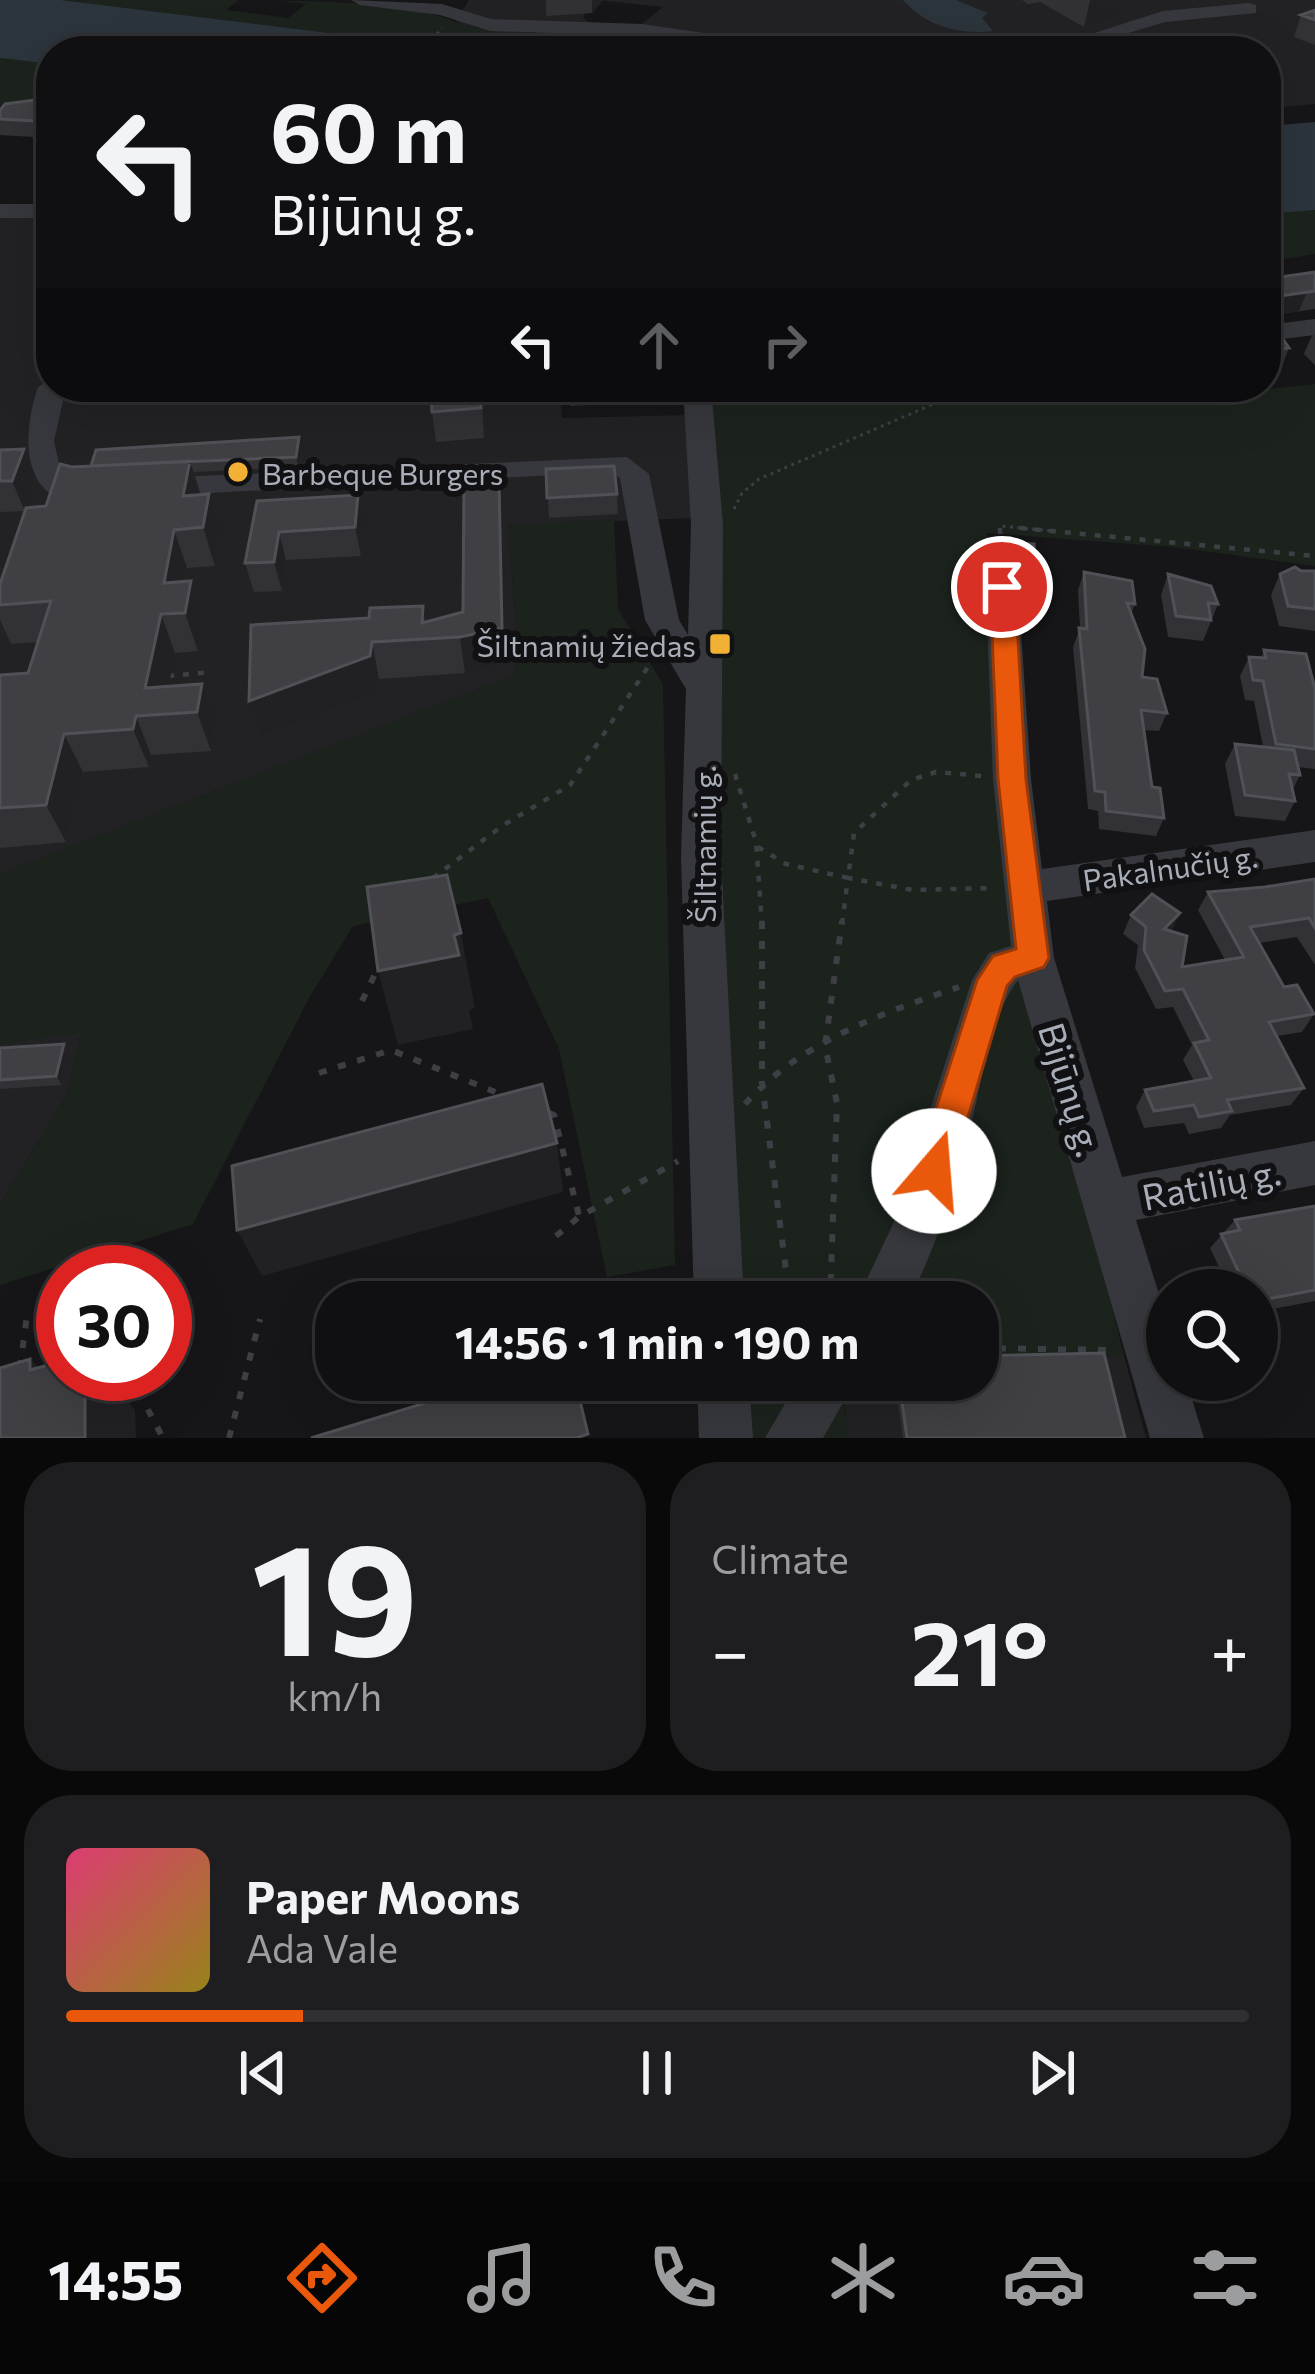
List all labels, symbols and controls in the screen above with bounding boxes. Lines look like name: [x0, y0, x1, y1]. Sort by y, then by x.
text: 60 m: [270, 78, 467, 180]
icon: left: [72, 84, 228, 240]
text: Bijūnų g.: [270, 180, 476, 246]
icon: left: [500, 312, 566, 378]
icon: ahead: [626, 312, 692, 378]
icon: right: [752, 312, 818, 378]
place label: Barbeque Burgers: [262, 454, 503, 491]
marker: Barbeque Burgers: [225, 459, 251, 485]
pin: [951, 536, 1053, 638]
icon: arrive: [969, 554, 1035, 620]
place label: Šiltnamių žiedas: [476, 626, 696, 663]
marker: Šiltnamių žiedas: [707, 631, 733, 657]
street label: Šiltnamių g.: [685, 765, 722, 923]
street label: Pakalnučių g.: [1080, 836, 1260, 898]
street label: Bijūnų g.: [1031, 1017, 1113, 1161]
position arrow: [871, 1108, 997, 1234]
street label: Ratilių g.: [1138, 1148, 1284, 1218]
speed limit sign: 30: [36, 1245, 192, 1401]
map controls: [1146, 1269, 1278, 1401]
button: search: [1146, 1269, 1278, 1401]
text: 14:56 · 1 min · 190 m: [455, 1313, 859, 1368]
text: 19: [251, 1497, 418, 1688]
text: Climate: [712, 1534, 849, 1582]
text: 21°: [911, 1594, 1048, 1705]
text: −: [712, 1609, 749, 1690]
text: +: [1210, 1609, 1249, 1690]
text: km/h: [287, 1671, 382, 1719]
text: Paper Moons: [246, 1868, 520, 1923]
text: Ada Vale: [246, 1923, 398, 1971]
icon: previous: [230, 2040, 296, 2106]
icon: pause: [624, 2040, 690, 2106]
icon: next: [1019, 2040, 1085, 2106]
icon: directions: [280, 2236, 364, 2320]
icon: music: [460, 2236, 544, 2320]
icon: phone: [641, 2236, 725, 2320]
icon: climate: [821, 2236, 905, 2320]
icon: car: [1002, 2236, 1086, 2320]
icon: filters: [1183, 2236, 1267, 2320]
text: 14:55: [48, 2245, 183, 2311]

